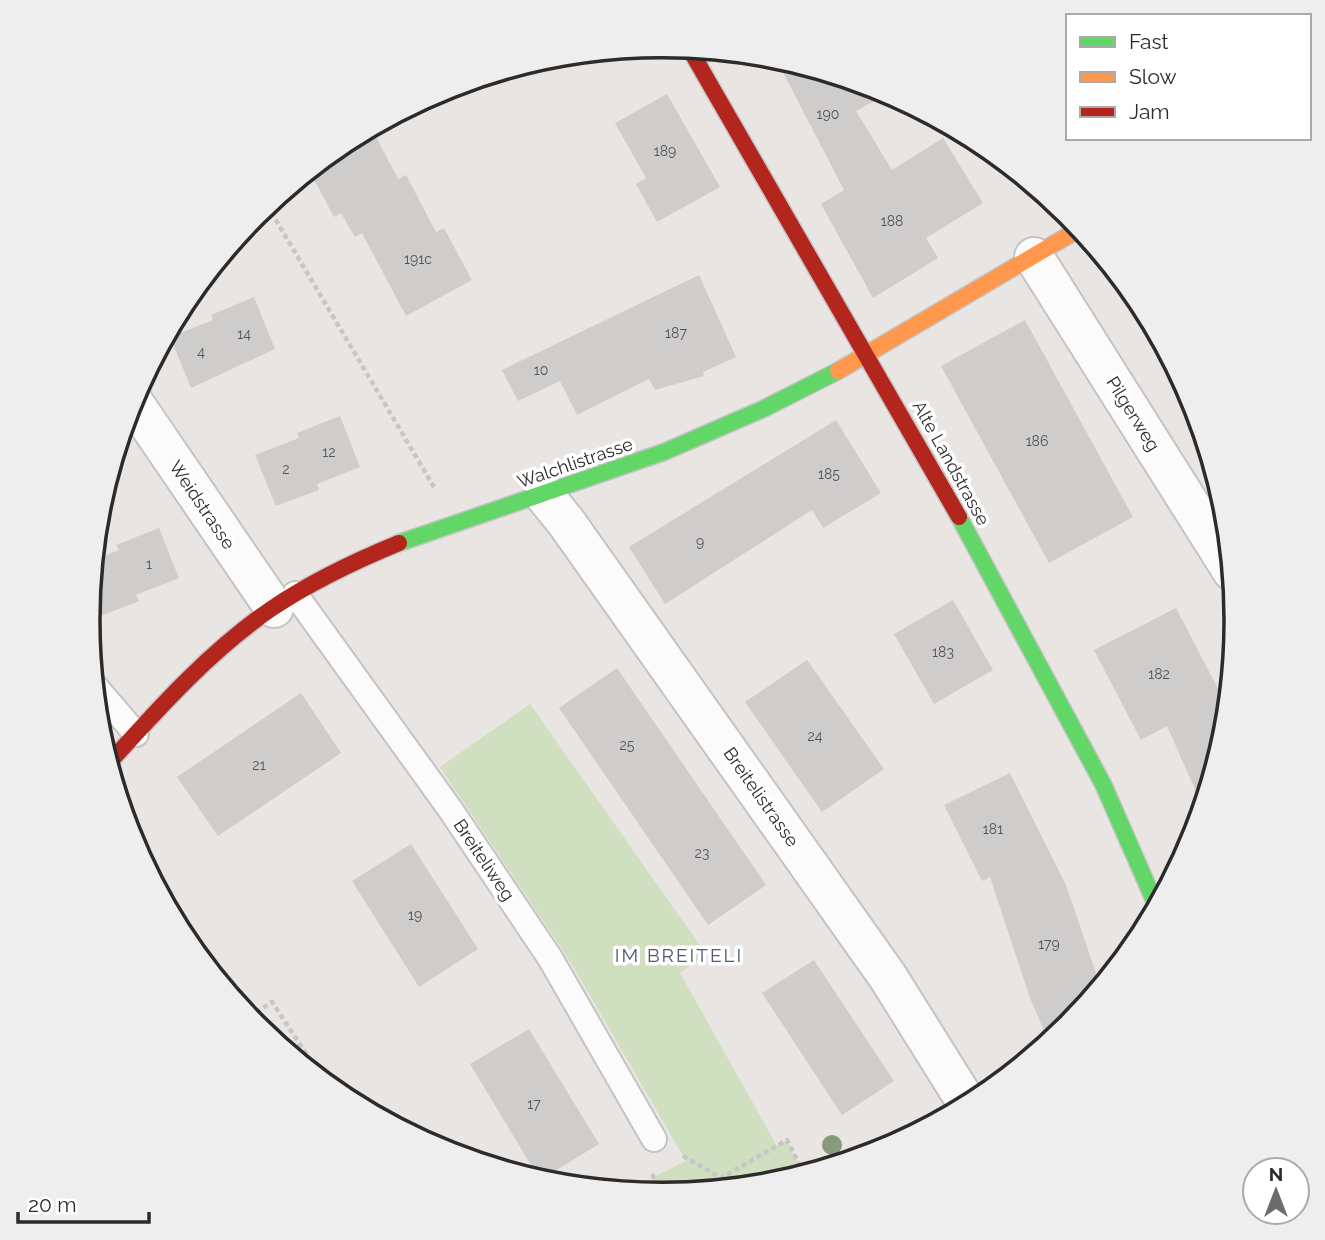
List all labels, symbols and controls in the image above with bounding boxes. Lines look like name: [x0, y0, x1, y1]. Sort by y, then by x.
legend: [1066, 14, 1311, 140]
text: Fast: [1129, 29, 1169, 54]
text: Slow: [1129, 64, 1177, 89]
text: Jam: [1129, 99, 1170, 124]
house number: 190: [817, 106, 839, 122]
house number: 189: [654, 143, 676, 159]
house number: 188: [881, 213, 903, 229]
house number: 191c: [404, 251, 432, 267]
house number: 187: [665, 325, 687, 341]
house number: 14: [237, 326, 251, 342]
house number: 4: [197, 344, 205, 360]
house number: 10: [534, 362, 548, 378]
street label: Pilgerweg: [1102, 373, 1165, 455]
street label: Alte Landstrasse: [909, 397, 994, 529]
street label: Walchlistrasse: [514, 433, 636, 492]
house number: 186: [1026, 433, 1048, 449]
house number: 12: [322, 444, 336, 460]
street label: Weidstrasse: [165, 457, 240, 553]
house number: 2: [282, 461, 290, 477]
house number: 185: [818, 466, 840, 482]
house number: 9: [696, 534, 704, 550]
house number: 1: [146, 556, 152, 572]
house number: 183: [932, 644, 954, 660]
house number: 182: [1148, 666, 1170, 682]
house number: 24: [808, 728, 823, 744]
house number: 25: [620, 737, 635, 753]
street label: Breitelistrasse: [719, 743, 804, 851]
house number: 21: [252, 757, 266, 773]
street label: Breiteliweg: [449, 815, 519, 904]
house number: 181: [983, 821, 1003, 837]
house number: 23: [695, 845, 709, 861]
house number: 19: [408, 907, 422, 923]
house number: 179: [1038, 936, 1060, 952]
district label: IM BREITELI: [615, 944, 743, 966]
house number: 17: [527, 1096, 541, 1112]
north arrow: [1241, 1156, 1311, 1226]
text: N: [1269, 1163, 1283, 1185]
scale bar: [18, 1180, 149, 1224]
text: 20 m: [28, 1192, 76, 1217]

